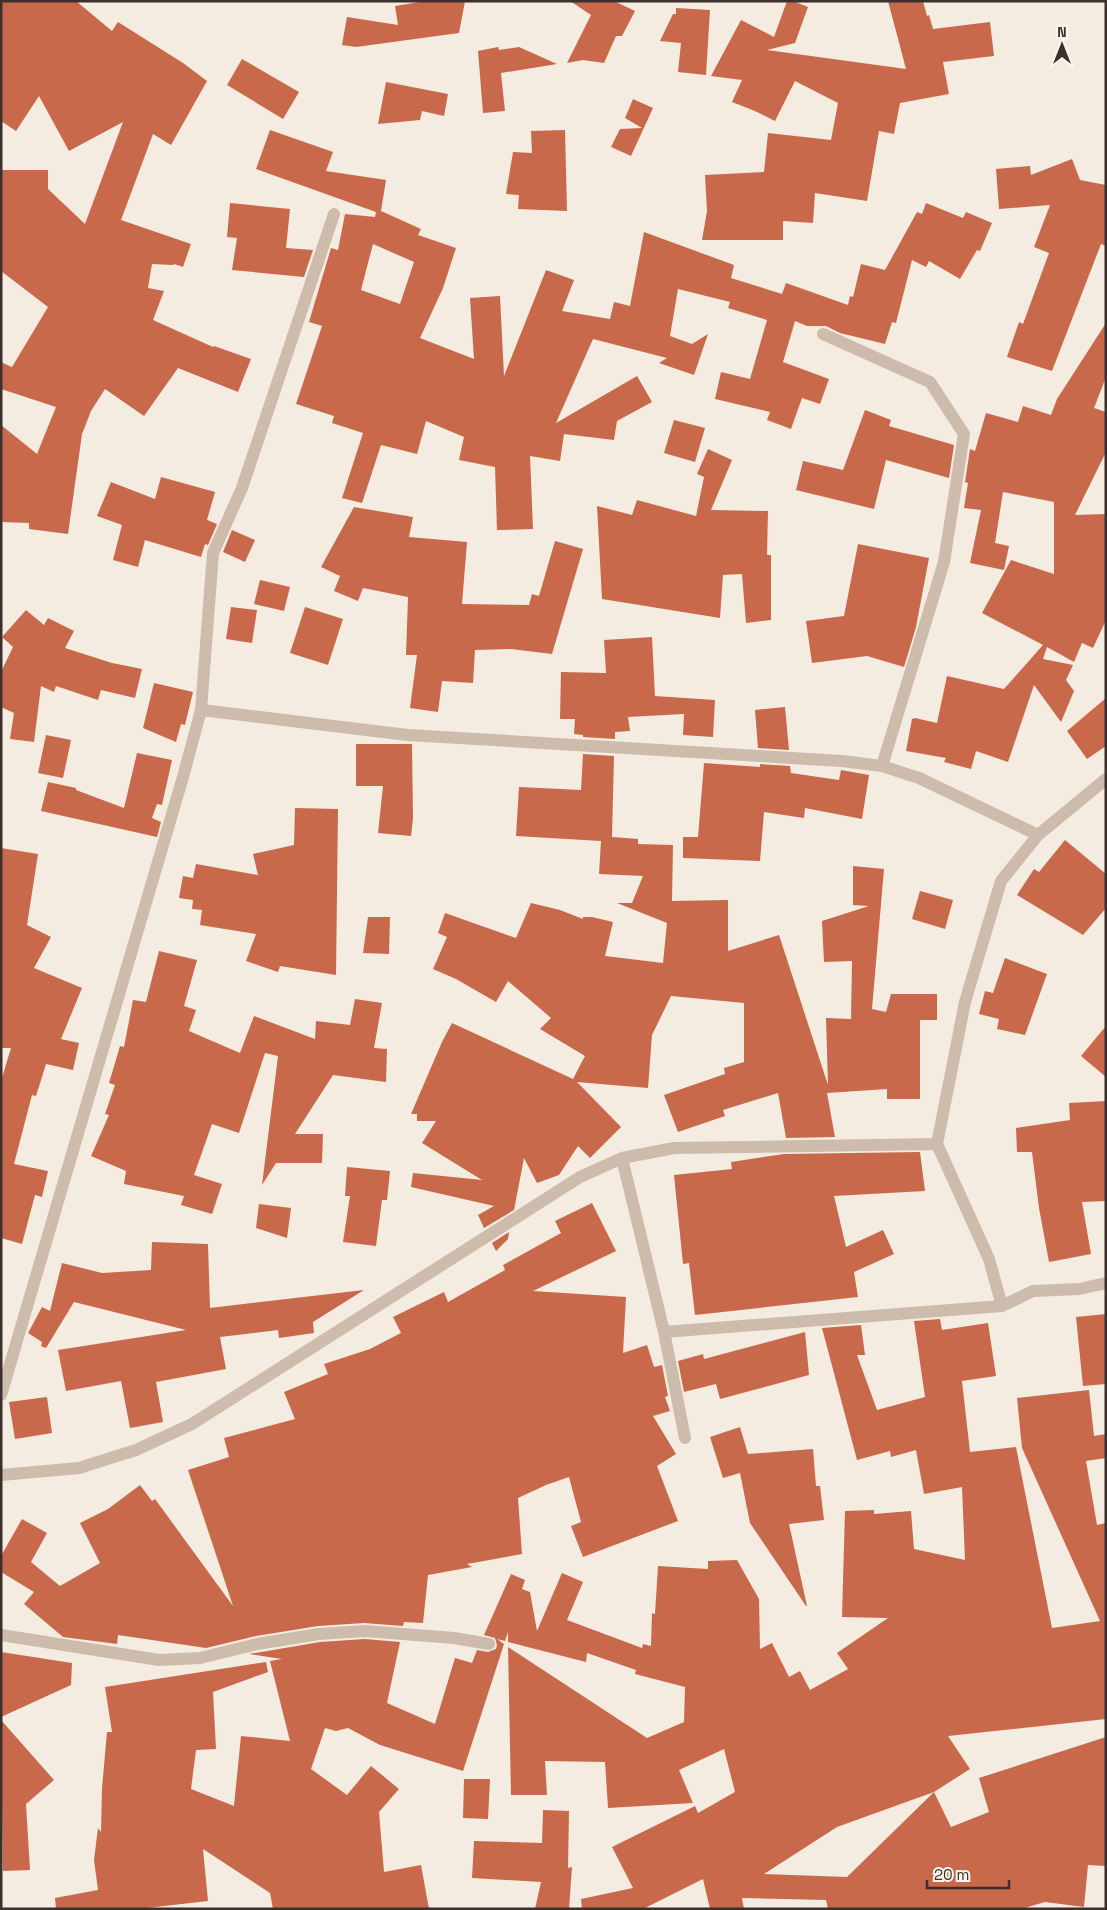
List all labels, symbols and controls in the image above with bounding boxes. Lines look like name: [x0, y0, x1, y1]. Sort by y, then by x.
north arrow: [1037, 20, 1087, 70]
text: N: [1057, 23, 1067, 41]
scale bar: [927, 1858, 1010, 1890]
text: 20 m: [934, 1865, 969, 1884]

